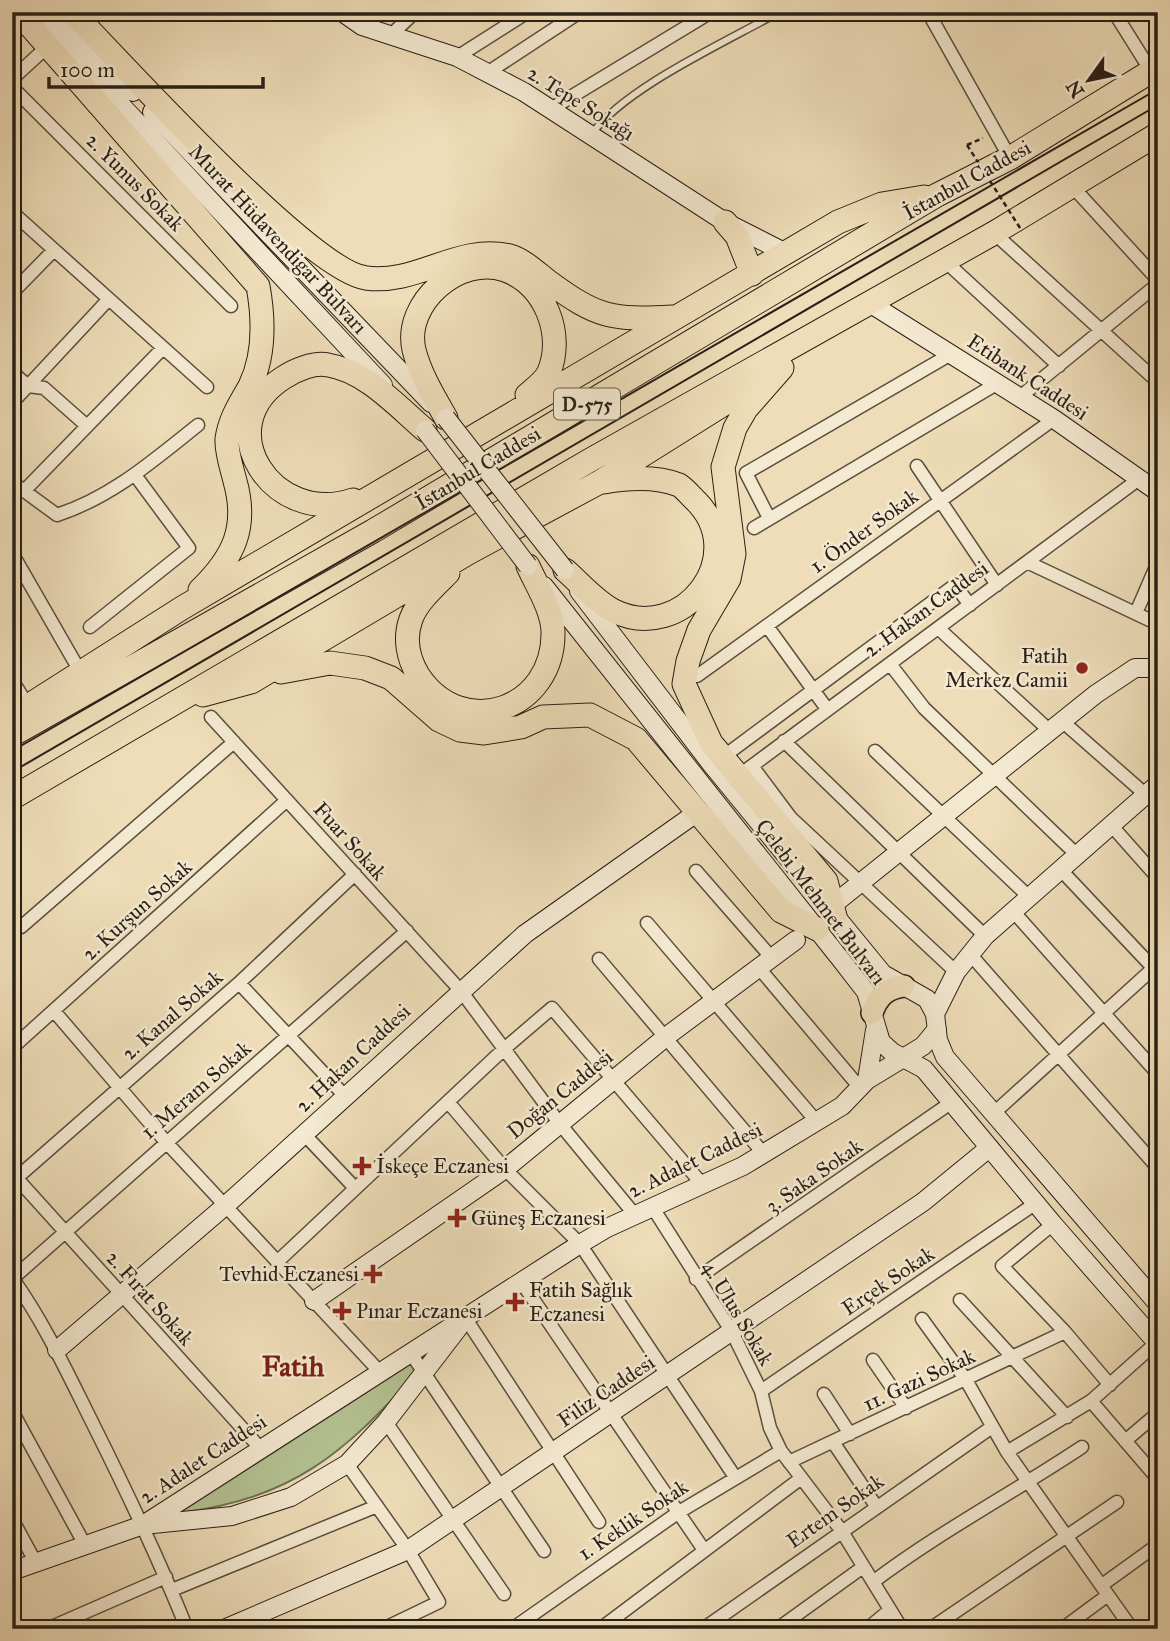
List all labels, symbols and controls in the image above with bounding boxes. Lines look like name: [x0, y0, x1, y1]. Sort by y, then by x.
scale bar: [49, 46, 262, 90]
north arrow: [1054, 46, 1124, 116]
text: 100 m: [60, 57, 115, 83]
street label: 2. Tepe Sokağı: [522, 60, 640, 146]
text: N: [1061, 76, 1089, 102]
street label: 2. Yunus Sokak: [80, 127, 190, 237]
street label: İstanbul Caddesi: [899, 134, 1036, 226]
street label: Murat Hüdavendigar Bulvarı: [183, 139, 373, 339]
street label: Etibank Caddesi: [963, 328, 1094, 426]
road number: D-575: [554, 388, 620, 420]
street label: İstanbul Caddesi: [410, 420, 546, 516]
street label: 1. Önder Sokak: [805, 483, 923, 579]
street label: 2. Hakan Caddesi: [859, 555, 994, 663]
place label: Fatih Merkez Camii: [945, 643, 1068, 693]
marker: Fatih Merkez Camii: [1074, 660, 1090, 676]
street label: Fuar Sokak: [308, 796, 392, 886]
street label: Çelebi Mehmet Bulvarı: [750, 814, 892, 990]
street label: 2. Kurşun Sokak: [77, 854, 198, 966]
street label: 2. Kanal Sokak: [116, 964, 228, 1066]
street label: 2. Hakan Caddesi: [290, 998, 416, 1118]
street label: 1. Meram Sokak: [136, 1035, 257, 1145]
street label: Doğan Caddesi: [502, 1043, 618, 1144]
street label: 2. Adalet Caddesi: [624, 1116, 766, 1204]
street label: 3. Saka Sokak: [760, 1133, 868, 1219]
place label: İskeçe Eczanesi: [376, 1153, 509, 1179]
marker: İskeçe Eczanesi: [354, 1158, 370, 1174]
place label: Güneş Eczanesi: [471, 1205, 606, 1231]
marker: Güneş Eczanesi: [449, 1210, 465, 1226]
street label: Erçek Sokak: [837, 1241, 939, 1321]
street label: 2. Fırat Sokak: [101, 1245, 200, 1351]
street label: 4. Ulus Sokak: [697, 1256, 780, 1370]
place label: Tevhid Eczanesi: [219, 1261, 359, 1287]
marker: Tevhid Eczanesi: [365, 1266, 381, 1282]
place label: Fatih Sağlık Eczanesi: [529, 1277, 633, 1327]
marker: Fatih Sağlık Eczanesi: [507, 1294, 523, 1310]
place label: Pınar Eczanesi: [356, 1298, 483, 1324]
marker: Pınar Eczanesi: [334, 1303, 350, 1319]
street label: 11. Gazi Sokak: [859, 1343, 979, 1417]
district label: Fatih: [262, 1349, 325, 1384]
street label: Filiz Caddesi: [552, 1349, 660, 1433]
street label: 2. Adalet Caddesi: [135, 1408, 271, 1510]
street label: Ertem Sokak: [782, 1468, 889, 1554]
street label: 1. Keklik Sokak: [573, 1474, 693, 1566]

